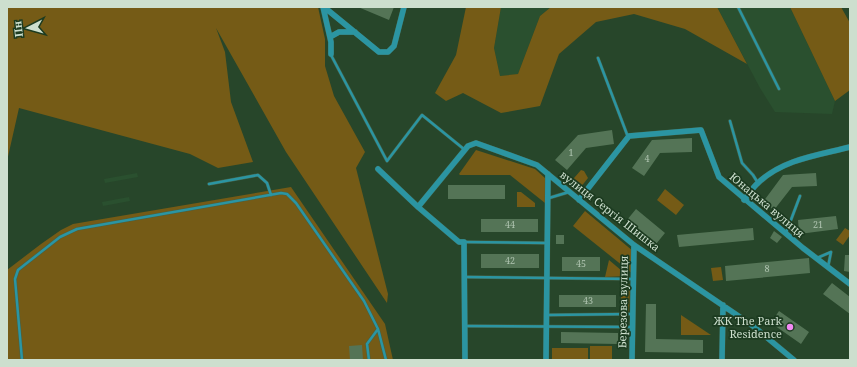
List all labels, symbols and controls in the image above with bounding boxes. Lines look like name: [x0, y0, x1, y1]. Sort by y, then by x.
north arrow: [8, 8, 48, 48]
text: Пн: [9, 20, 26, 38]
house number: 1: [568, 146, 574, 159]
house number: 4: [644, 152, 650, 165]
street label: вулиця Сергія Шишка: [557, 167, 663, 254]
street label: Юнацька вулиця: [727, 169, 808, 240]
house number: 44: [505, 218, 515, 231]
house number: 21: [813, 218, 823, 231]
house number: 42: [505, 254, 515, 267]
street label: Березова вулиця: [614, 256, 631, 348]
house number: 45: [576, 257, 586, 270]
house number: 8: [764, 262, 770, 275]
house number: 43: [583, 294, 593, 307]
place label: ЖК The Park Residence: [713, 313, 783, 341]
marker: ЖК The Park Residence: [785, 322, 795, 332]

